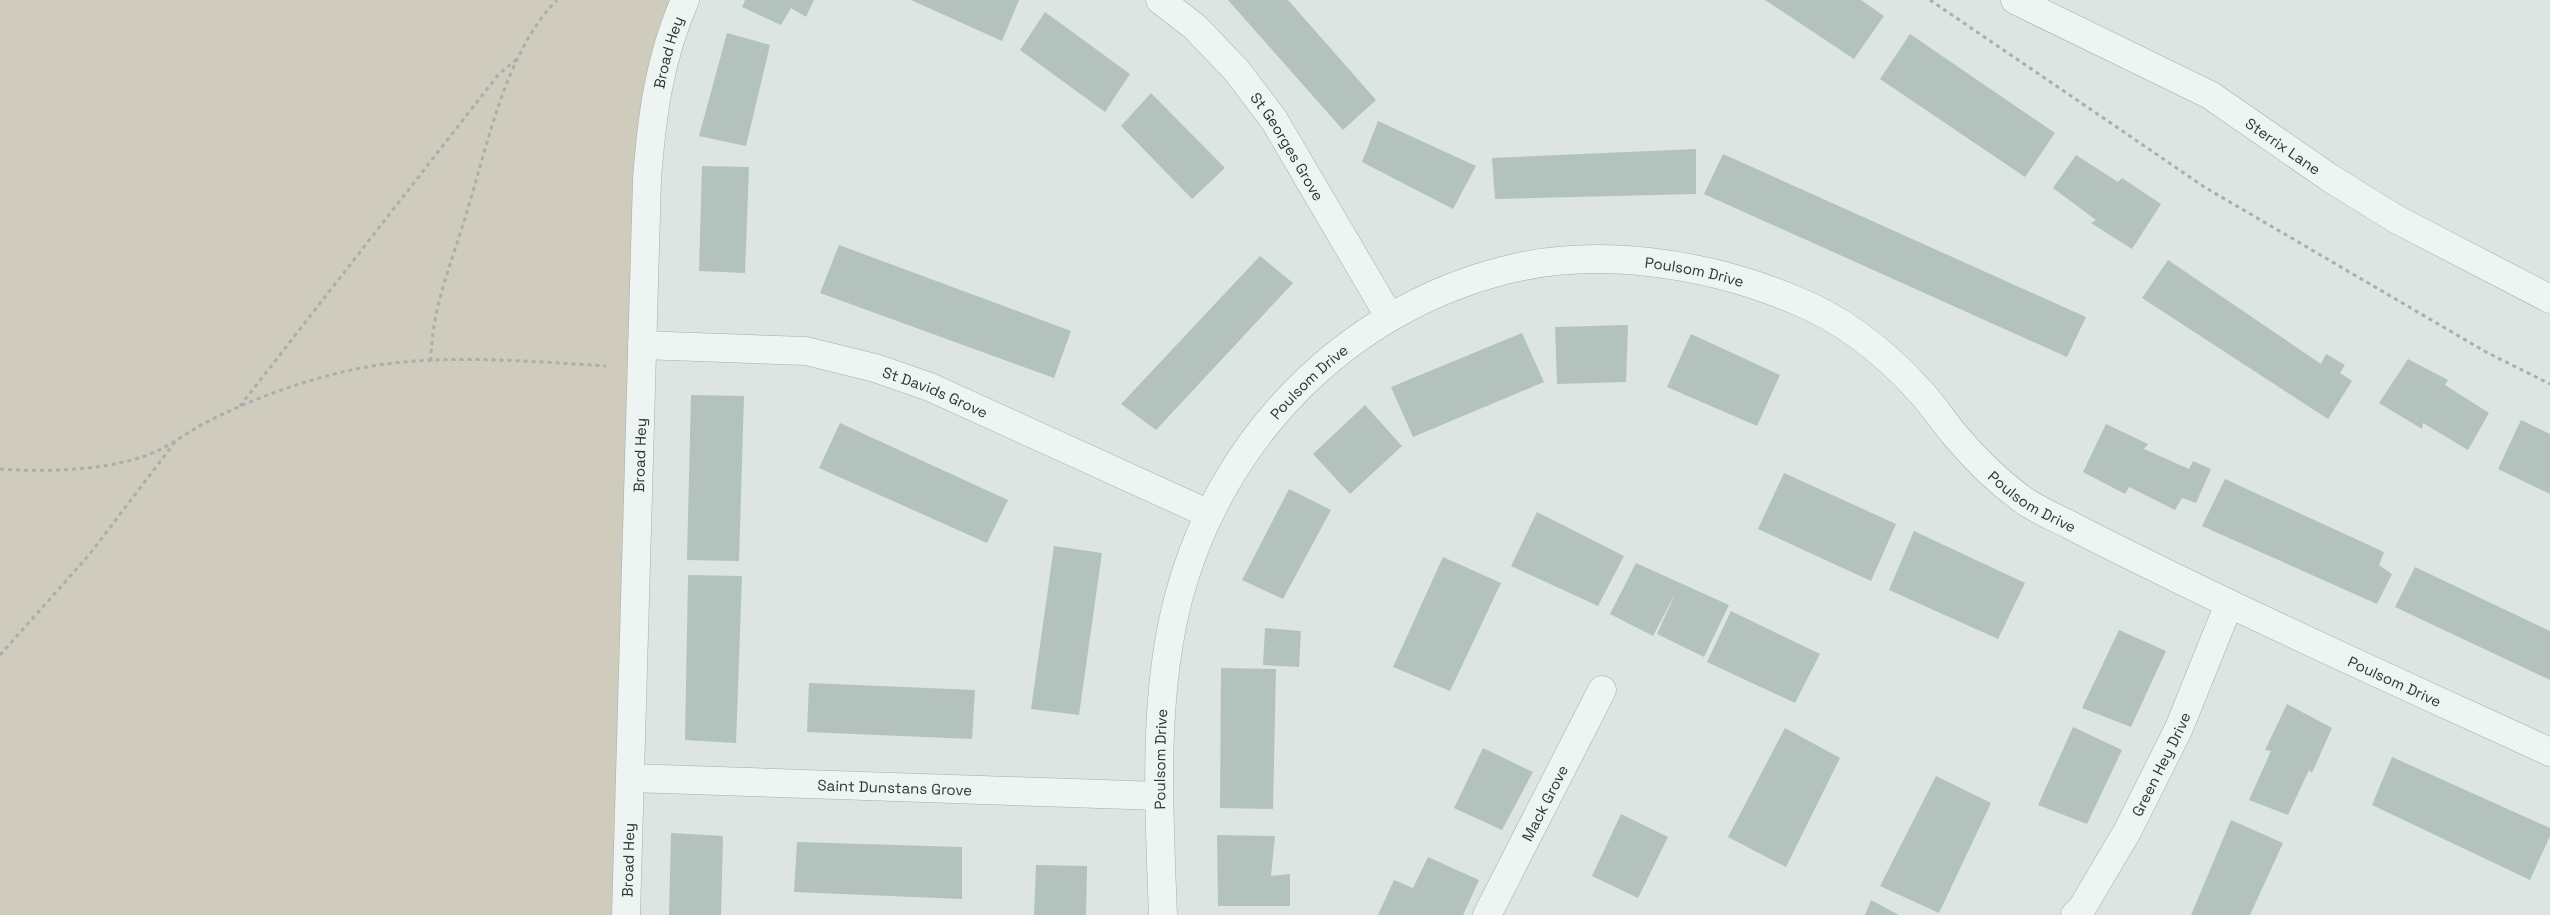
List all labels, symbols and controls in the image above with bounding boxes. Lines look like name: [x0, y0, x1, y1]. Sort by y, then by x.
street label: Broad Hey: [649, 13, 687, 90]
street label: St Georges Grove: [1247, 88, 1329, 204]
street label: Sterrix Lane: [2242, 113, 2325, 178]
street label: Poulsom Drive: [1644, 252, 1747, 291]
street label: Poulsom Drive: [1265, 340, 1351, 423]
street label: St Davids Grove: [880, 362, 991, 422]
street label: Broad Hey: [629, 418, 650, 493]
street label: Poulsom Drive: [1984, 466, 2080, 536]
street label: Poulsom Drive: [2345, 651, 2445, 711]
street label: Poulsom Drive: [1150, 708, 1171, 810]
street label: Green Hey Drive: [2127, 709, 2194, 819]
street label: Mack Grove: [1517, 761, 1572, 844]
street label: Saint Dunstans Grove: [817, 775, 973, 799]
street label: Broad Hey: [617, 823, 638, 898]

